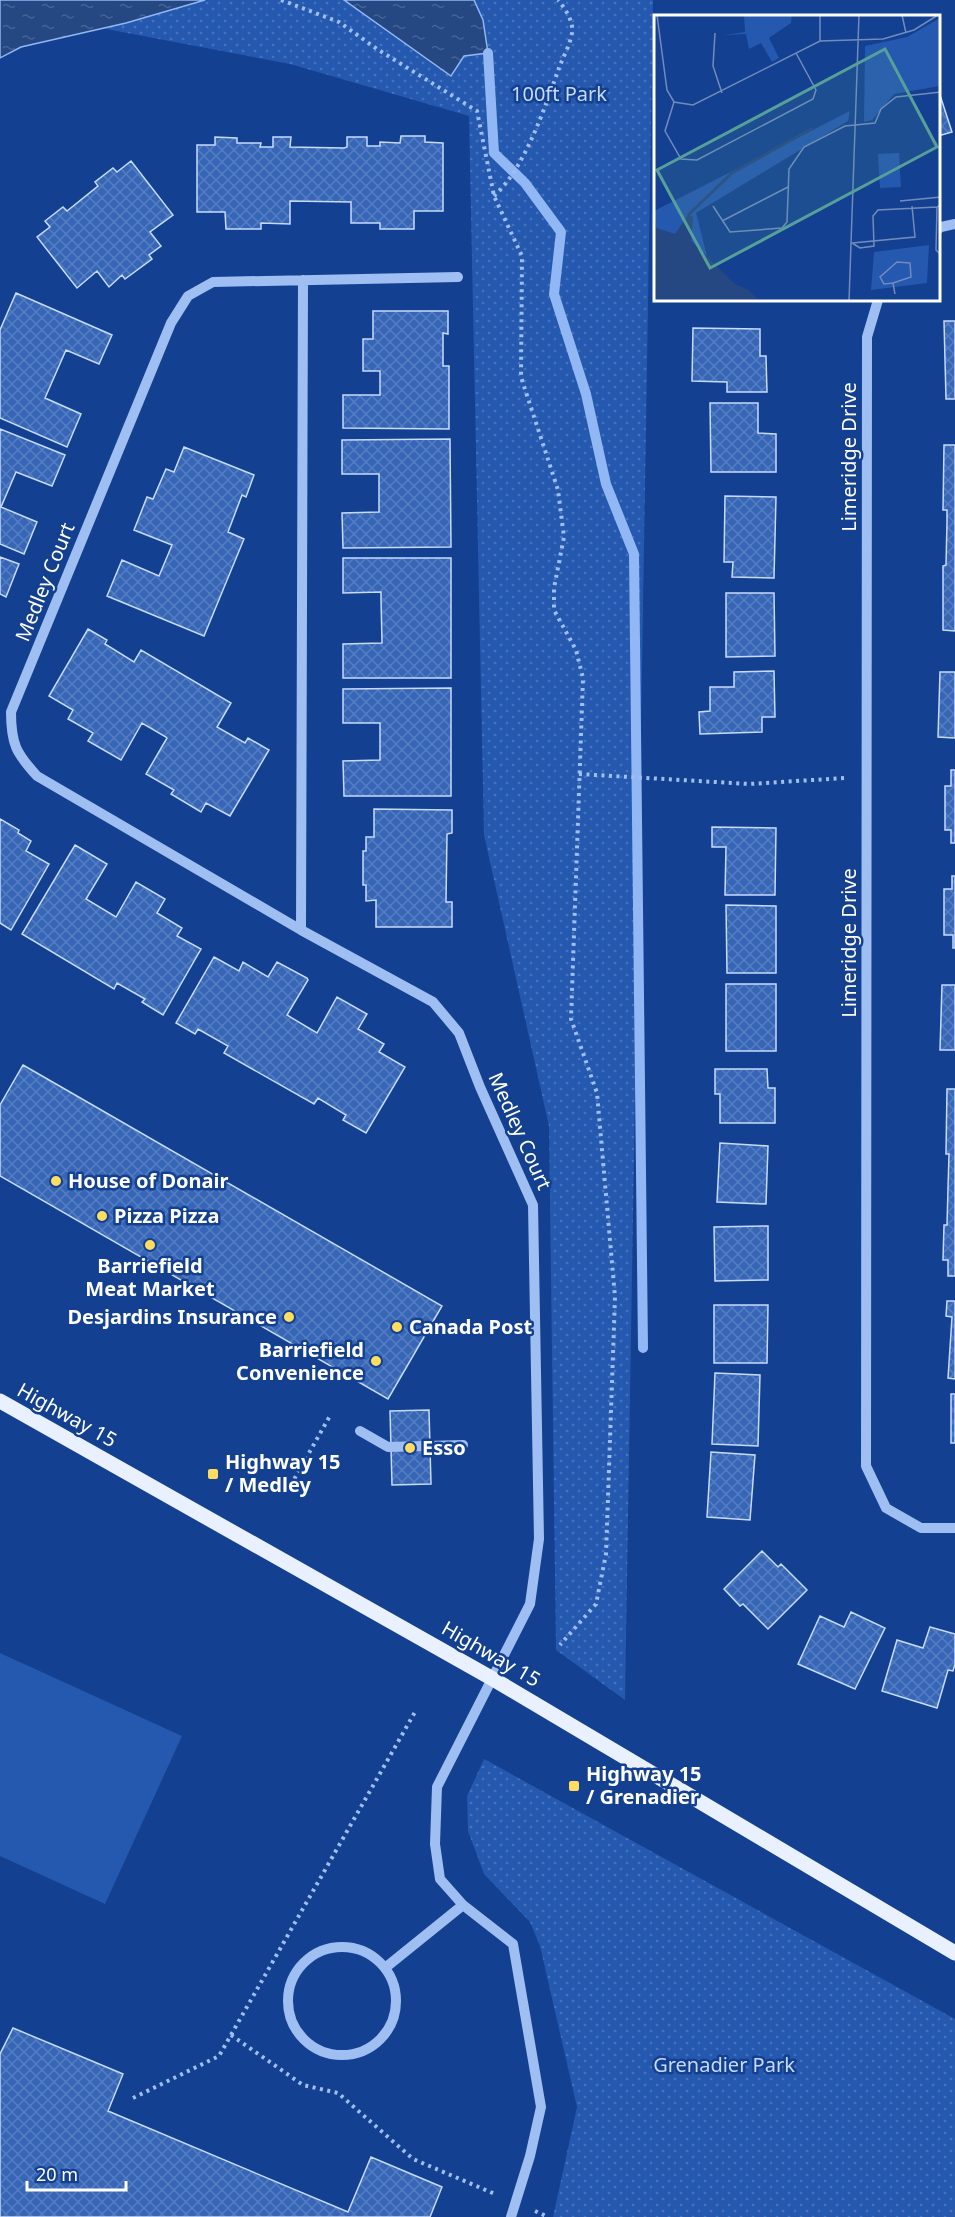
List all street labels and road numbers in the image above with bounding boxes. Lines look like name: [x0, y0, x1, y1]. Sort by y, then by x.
street label: Limeridge Drive: [835, 382, 862, 532]
street label: Medley Court: [8, 518, 81, 645]
street label: Limeridge Drive: [835, 868, 862, 1018]
street label: Medley Court: [483, 1068, 558, 1194]
street label: Highway 15: [13, 1376, 122, 1453]
street label: Highway 15: [437, 1614, 546, 1693]

